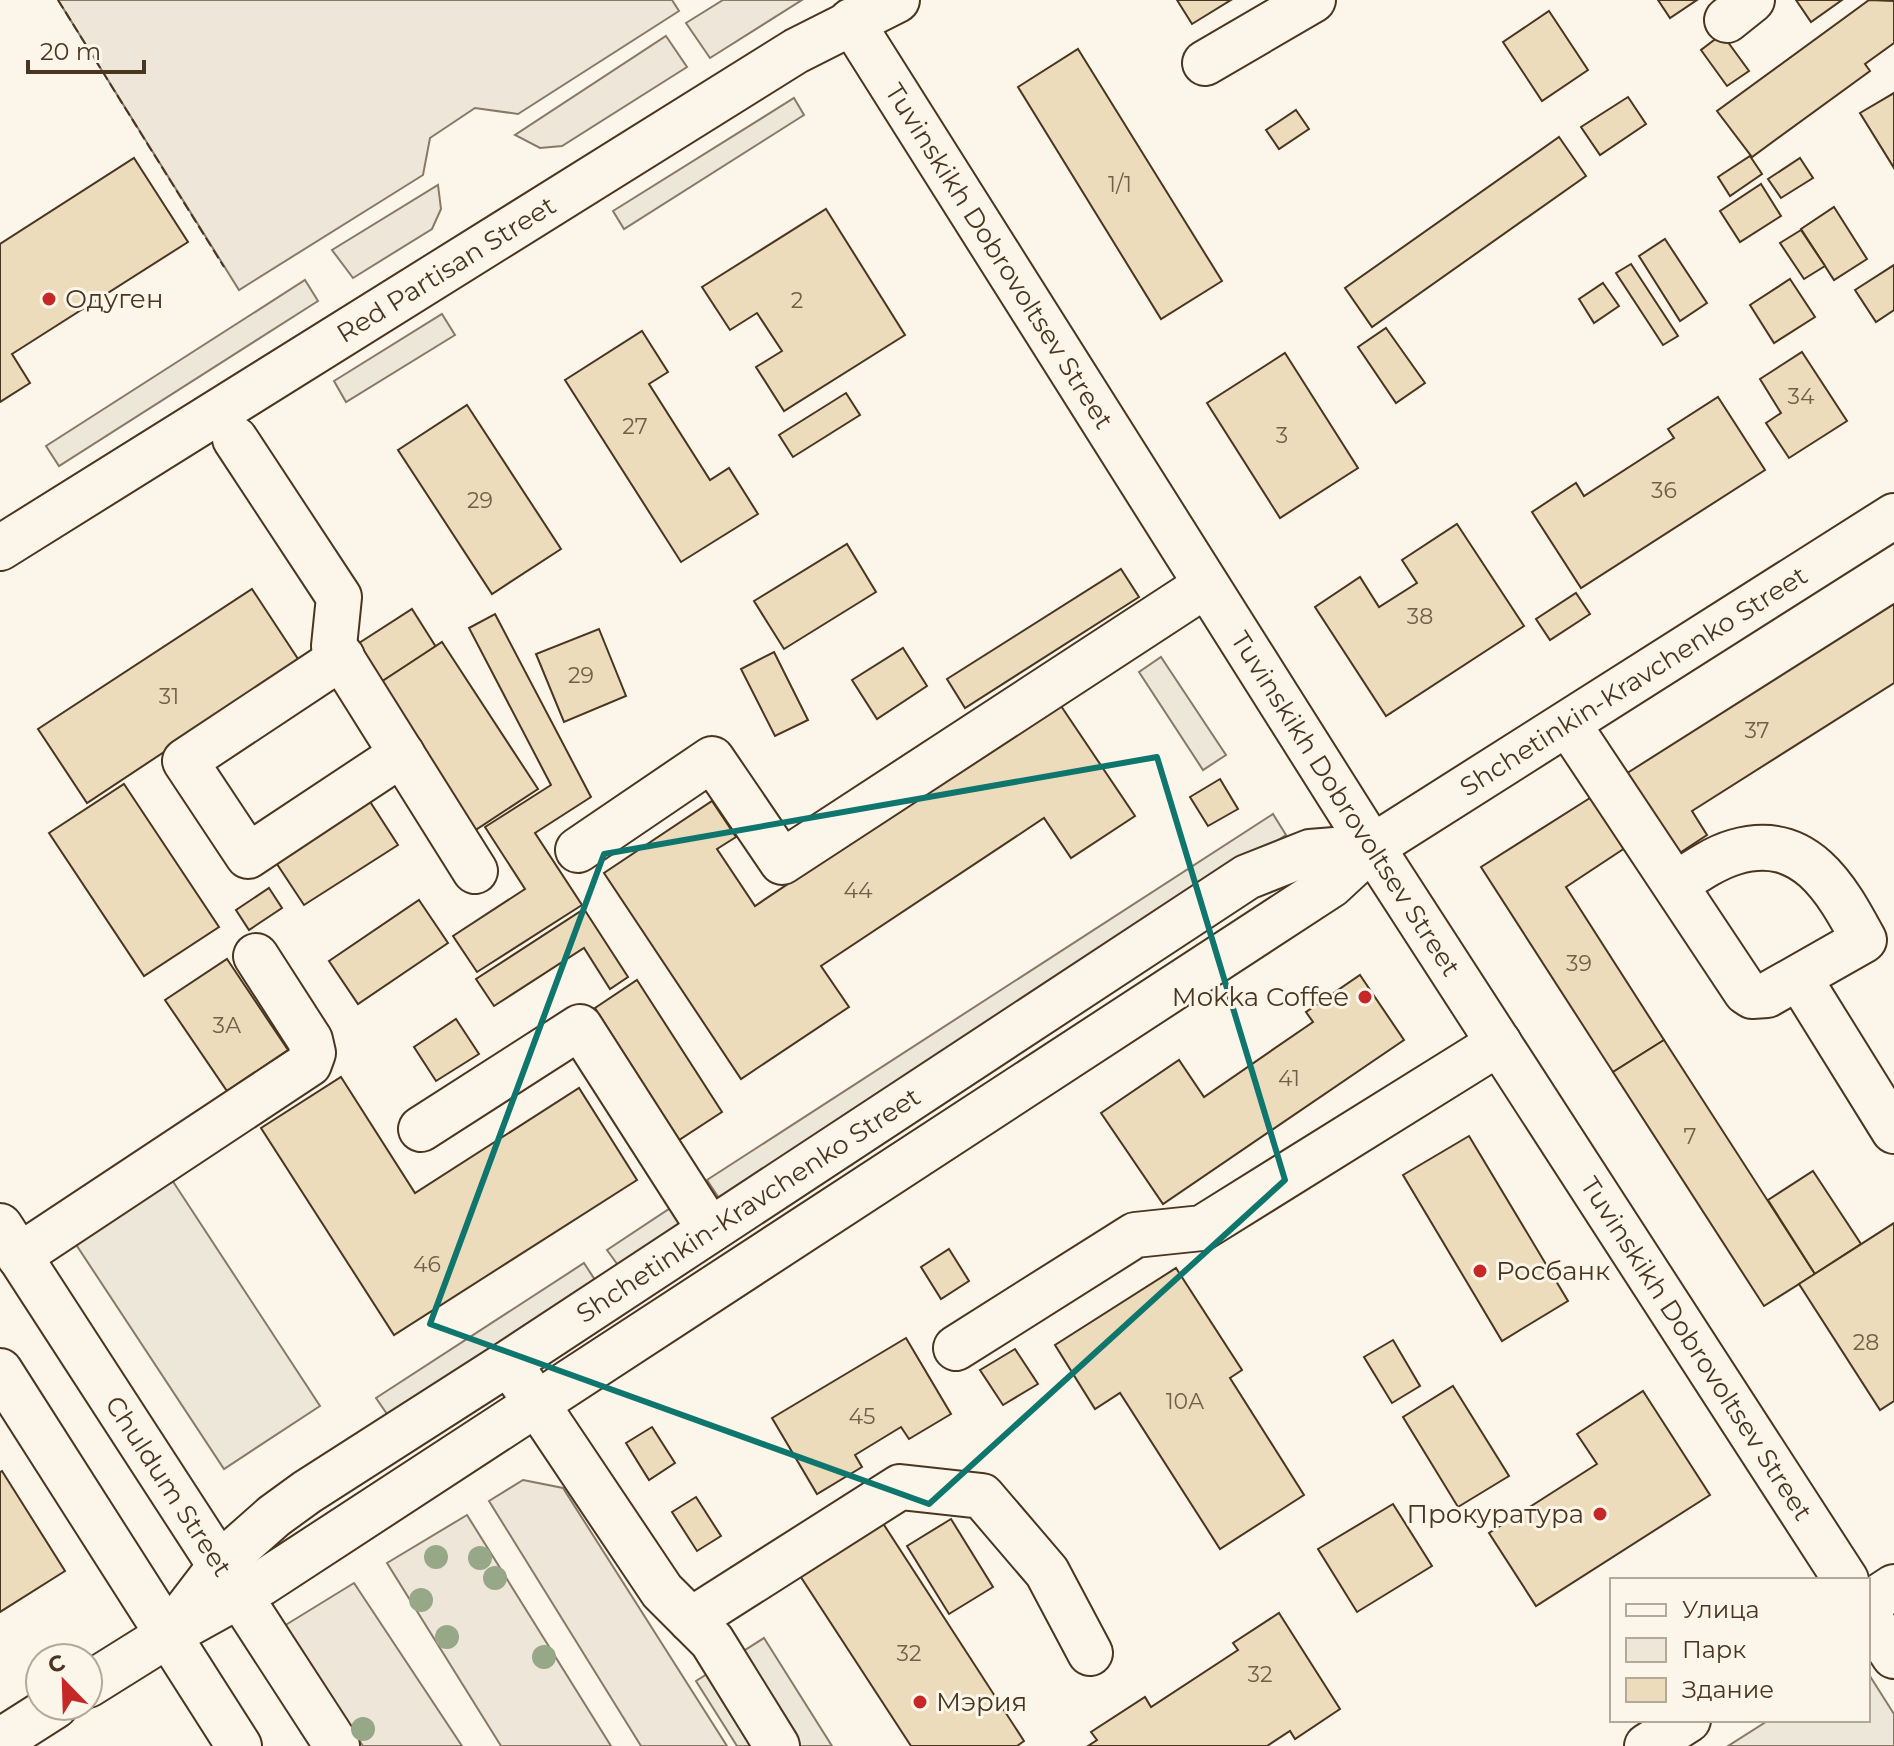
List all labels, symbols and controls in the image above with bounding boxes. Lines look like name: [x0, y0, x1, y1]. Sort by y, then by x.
scale bar: [28, 24, 144, 74]
text: 20 m: [40, 37, 101, 66]
street label: Tuvinskikh Dobrovoltsev Street: [878, 77, 1120, 435]
house number: 1/1: [1108, 171, 1132, 198]
street label: Red Partisan Street: [331, 189, 562, 350]
place label: Одуген: [65, 283, 164, 315]
house number: 2: [791, 287, 803, 314]
marker: Одуген: [40, 290, 58, 308]
house number: 34: [1788, 383, 1815, 410]
house number: 27: [622, 413, 648, 440]
house number: 3: [1276, 422, 1288, 449]
house number: 36: [1651, 477, 1677, 504]
house number: 29: [467, 487, 493, 514]
street label: Shchetinkin-Kravchenko Street: [1454, 559, 1813, 803]
house number: 38: [1407, 603, 1433, 630]
street label: Tuvinskikh Dobrovoltsev Street: [1224, 625, 1467, 982]
house number: 29: [568, 662, 594, 689]
house number: 31: [159, 683, 179, 710]
house number: 37: [1744, 717, 1770, 744]
house number: 44: [843, 877, 873, 904]
house number: 39: [1566, 950, 1592, 977]
place label: Mokka Coffee: [1172, 981, 1349, 1013]
marker: Mokka Coffee: [1356, 988, 1374, 1006]
house number: 3А: [213, 1012, 242, 1039]
house number: 41: [1278, 1065, 1300, 1092]
street label: Shchetinkin-Kravchenko Street: [570, 1080, 926, 1330]
house number: 7: [1684, 1123, 1697, 1150]
street label: Tuvinskikh Dobrovoltsev Street: [1574, 1171, 1819, 1526]
house number: 46: [413, 1251, 441, 1278]
place label: Росбанк: [1496, 1255, 1610, 1287]
marker: Росбанк: [1471, 1262, 1489, 1280]
house number: 28: [1853, 1329, 1879, 1356]
house number: 10А: [1166, 1388, 1205, 1415]
street label: Chuldum Street: [98, 1390, 239, 1582]
house number: 45: [849, 1403, 875, 1430]
place label: Прокуратура: [1406, 1498, 1584, 1530]
marker: Прокуратура: [1591, 1505, 1609, 1523]
legend: [1610, 1578, 1870, 1722]
text: Улица: [1682, 1595, 1760, 1624]
text: Парк: [1682, 1635, 1746, 1664]
house number: 32: [897, 1640, 921, 1667]
north arrow: [24, 1642, 104, 1722]
text: С: [44, 1648, 69, 1680]
house number: 32: [1248, 1661, 1272, 1688]
text: Здание: [1682, 1675, 1774, 1704]
place label: Мэрия: [936, 1686, 1027, 1718]
marker: Мэрия: [911, 1693, 929, 1711]

